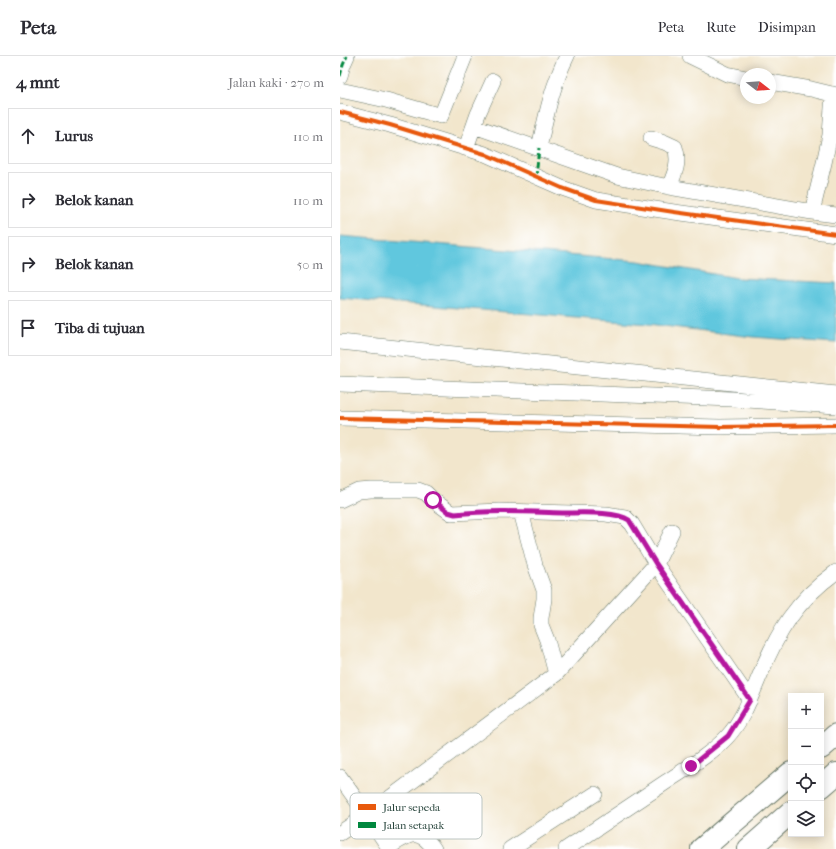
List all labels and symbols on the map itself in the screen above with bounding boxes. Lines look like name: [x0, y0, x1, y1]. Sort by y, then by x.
north arrow: [740, 68, 776, 104]
route start: [424, 491, 442, 509]
route end: [682, 757, 700, 775]
legend: [350, 793, 482, 839]
text: Jalur sepeda: [382, 801, 441, 814]
text: Jalan setapak: [382, 819, 444, 832]

